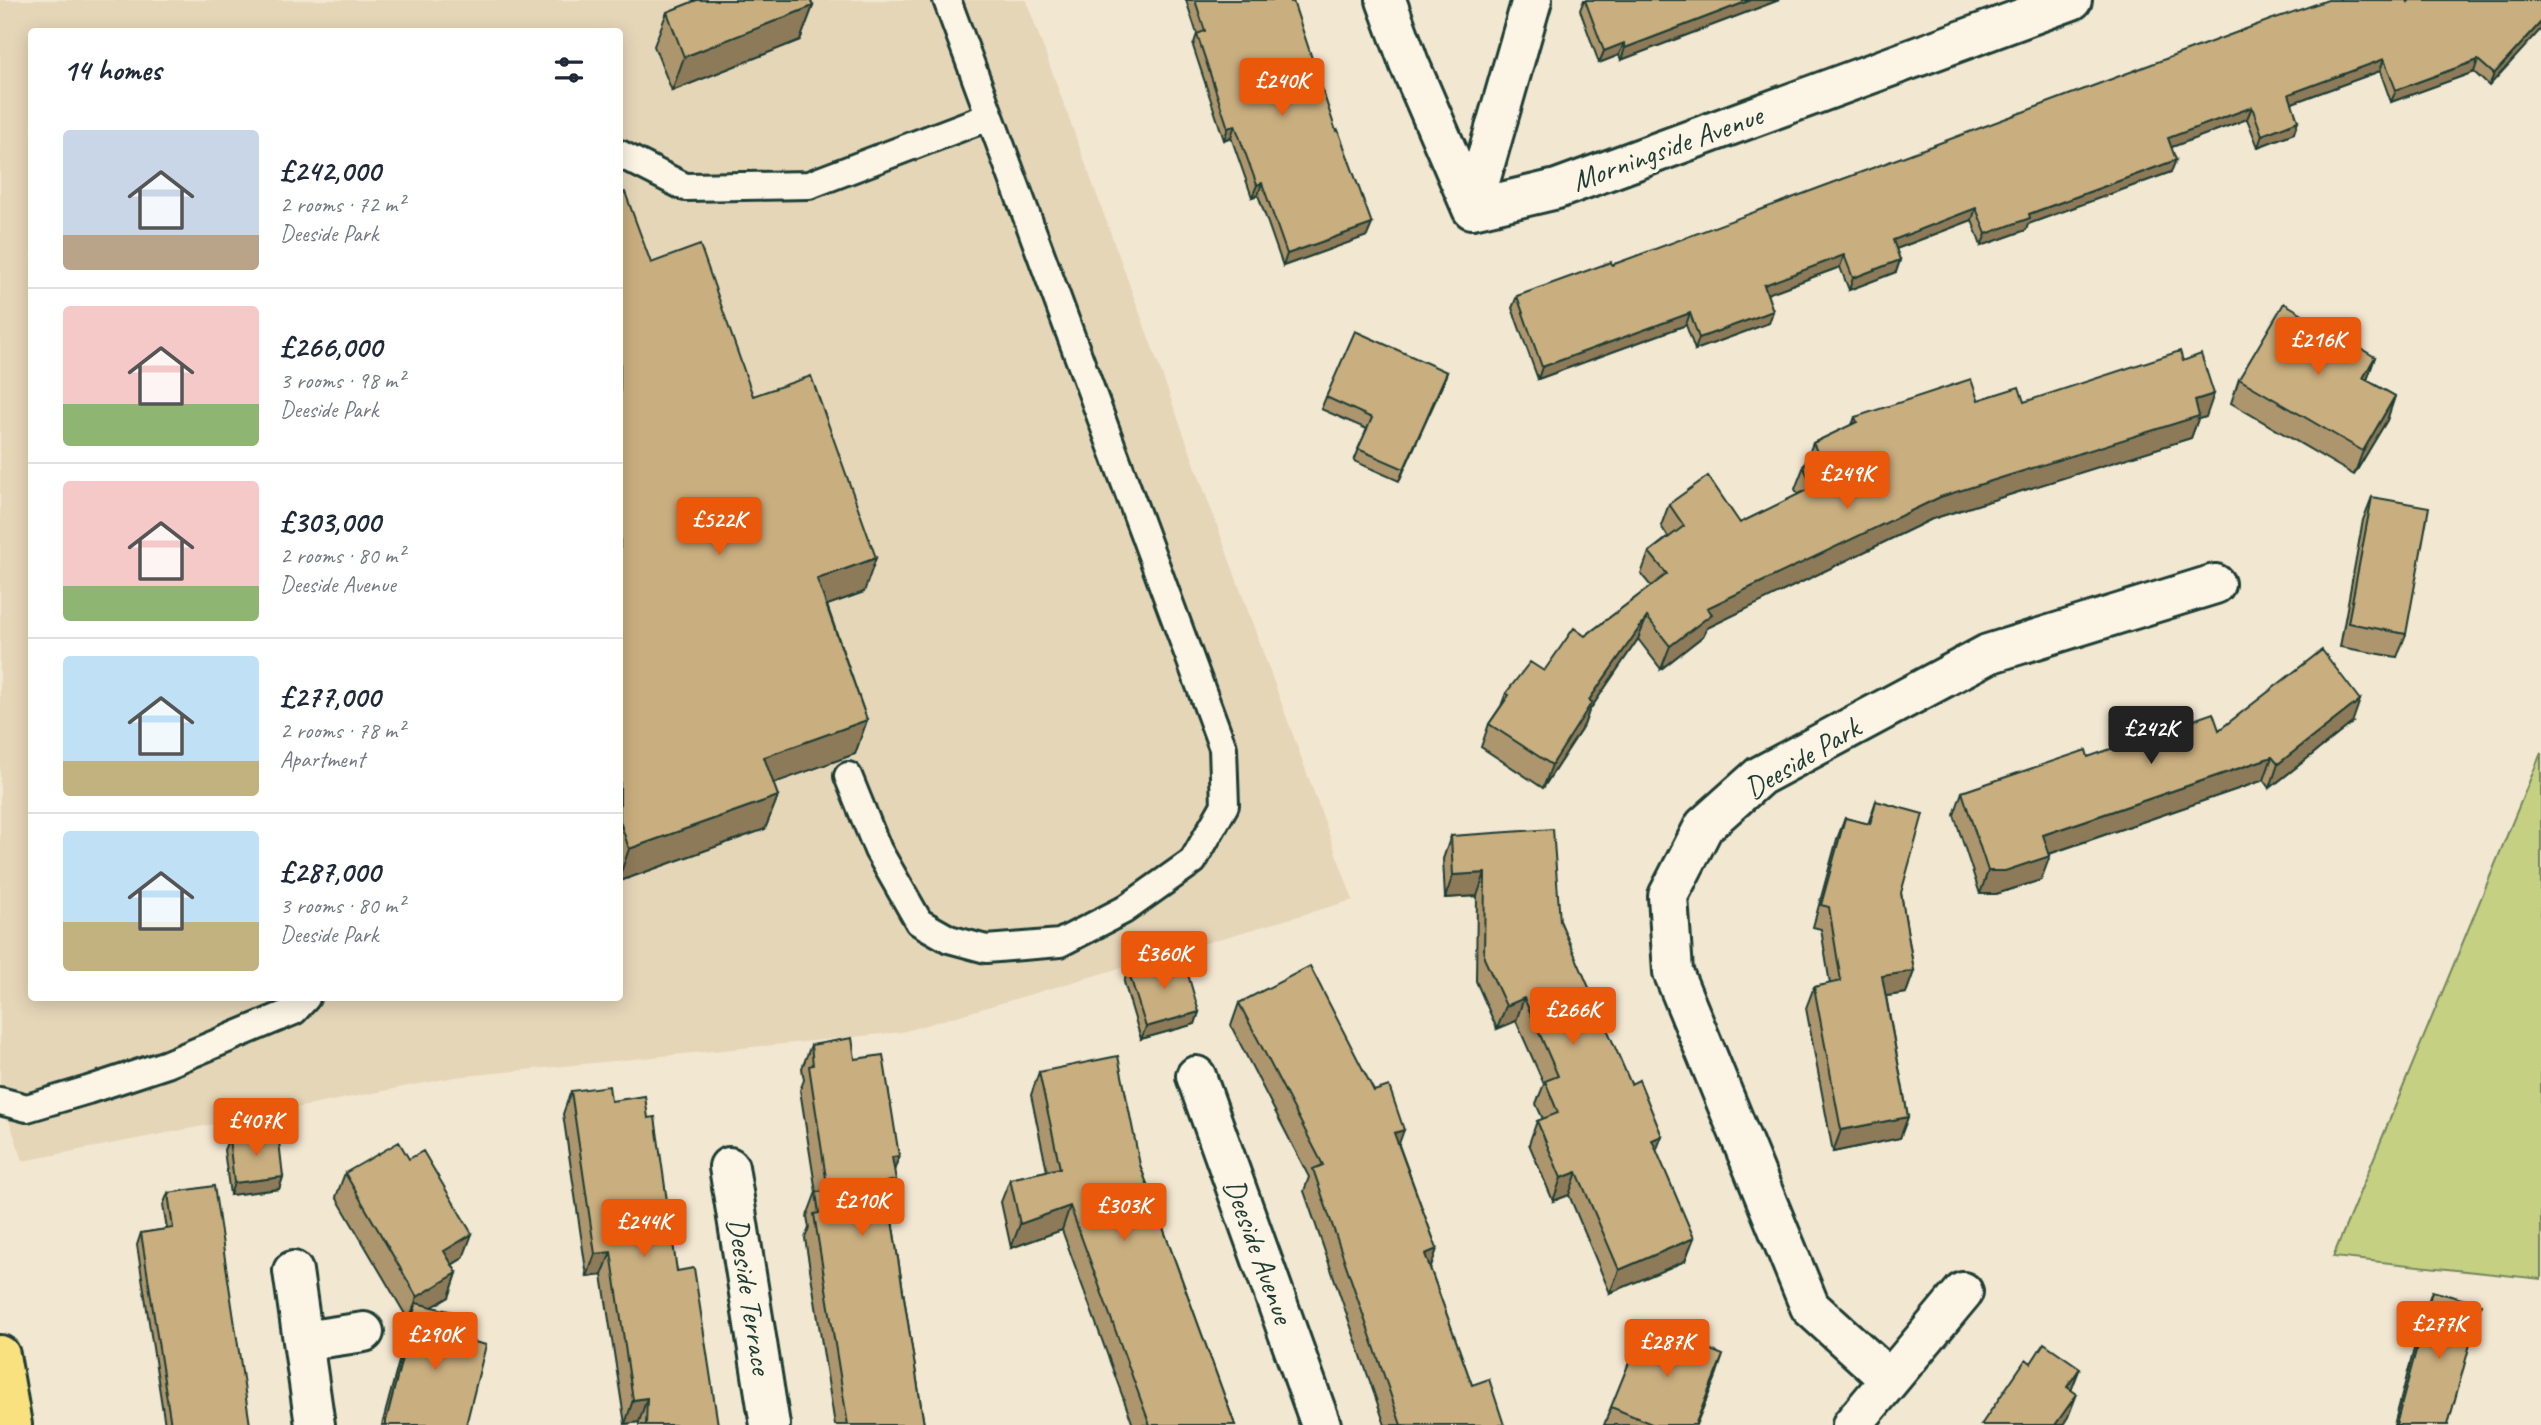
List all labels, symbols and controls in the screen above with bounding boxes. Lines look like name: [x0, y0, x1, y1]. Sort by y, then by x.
text: 14 homes: [63, 51, 161, 89]
icon: filters: [550, 51, 588, 89]
pin: £240K: [1233, 58, 1331, 118]
text: £240K: [1255, 66, 1309, 95]
street label: Morningside Avenue: [1567, 95, 1769, 200]
text: £242,000: [280, 152, 380, 190]
icon: home: [119, 158, 203, 242]
text: 2 rooms · 72 m²: [280, 190, 404, 219]
text: Deeside Park: [280, 219, 378, 248]
pin: £216K: [2269, 318, 2367, 377]
text: £216K: [2291, 325, 2345, 354]
text: £266,000: [280, 328, 382, 366]
icon: home: [119, 334, 203, 418]
text: 3 rooms · 98 m²: [280, 366, 404, 395]
text: Deeside Park: [280, 395, 378, 424]
pin: £249K: [1798, 452, 1896, 511]
text: £249K: [1821, 459, 1873, 488]
pin: £522K: [670, 498, 768, 557]
text: £303,000: [280, 503, 380, 541]
text: £522K: [693, 505, 745, 534]
icon: home: [119, 509, 203, 593]
text: 2 rooms · 80 m²: [280, 541, 404, 570]
text: Deeside Avenue: [280, 570, 396, 599]
text: £277,000: [280, 678, 380, 716]
icon: home: [119, 684, 203, 768]
pin: £242K: [2102, 706, 2200, 766]
street label: Deeside Park: [1737, 708, 1868, 807]
text: £242K: [2124, 714, 2178, 743]
text: 2 rooms · 78 m²: [280, 716, 404, 745]
text: Apartment: [280, 745, 365, 774]
text: £287,000: [280, 853, 380, 891]
icon: home: [119, 859, 203, 943]
text: 3 rooms · 80 m²: [280, 891, 404, 920]
text: Deeside Park: [280, 920, 378, 949]
pin: £360K: [1115, 932, 1213, 991]
text: £360K: [1137, 939, 1191, 968]
pin: £266K: [1524, 988, 1622, 1047]
text: £266K: [1546, 995, 1600, 1024]
pin: £407K: [207, 1098, 305, 1158]
text: £407K: [230, 1106, 283, 1135]
street label: Deeside Avenue: [1215, 1174, 1303, 1330]
pin: £210K: [813, 1178, 911, 1238]
pin: £303K: [1075, 1184, 1173, 1243]
text: £210K: [835, 1186, 889, 1215]
text: £303K: [1097, 1191, 1151, 1220]
pin: £244K: [595, 1200, 693, 1259]
text: £244K: [617, 1207, 671, 1236]
street label: Deeside Terrace: [719, 1215, 781, 1379]
pin: £277K: [2390, 1302, 2488, 1361]
text: £277K: [2413, 1309, 2465, 1338]
pin: £290K: [386, 1312, 484, 1372]
text: £290K: [409, 1320, 461, 1349]
pin: £287K: [1618, 1320, 1716, 1379]
text: £287K: [1641, 1327, 1694, 1356]

